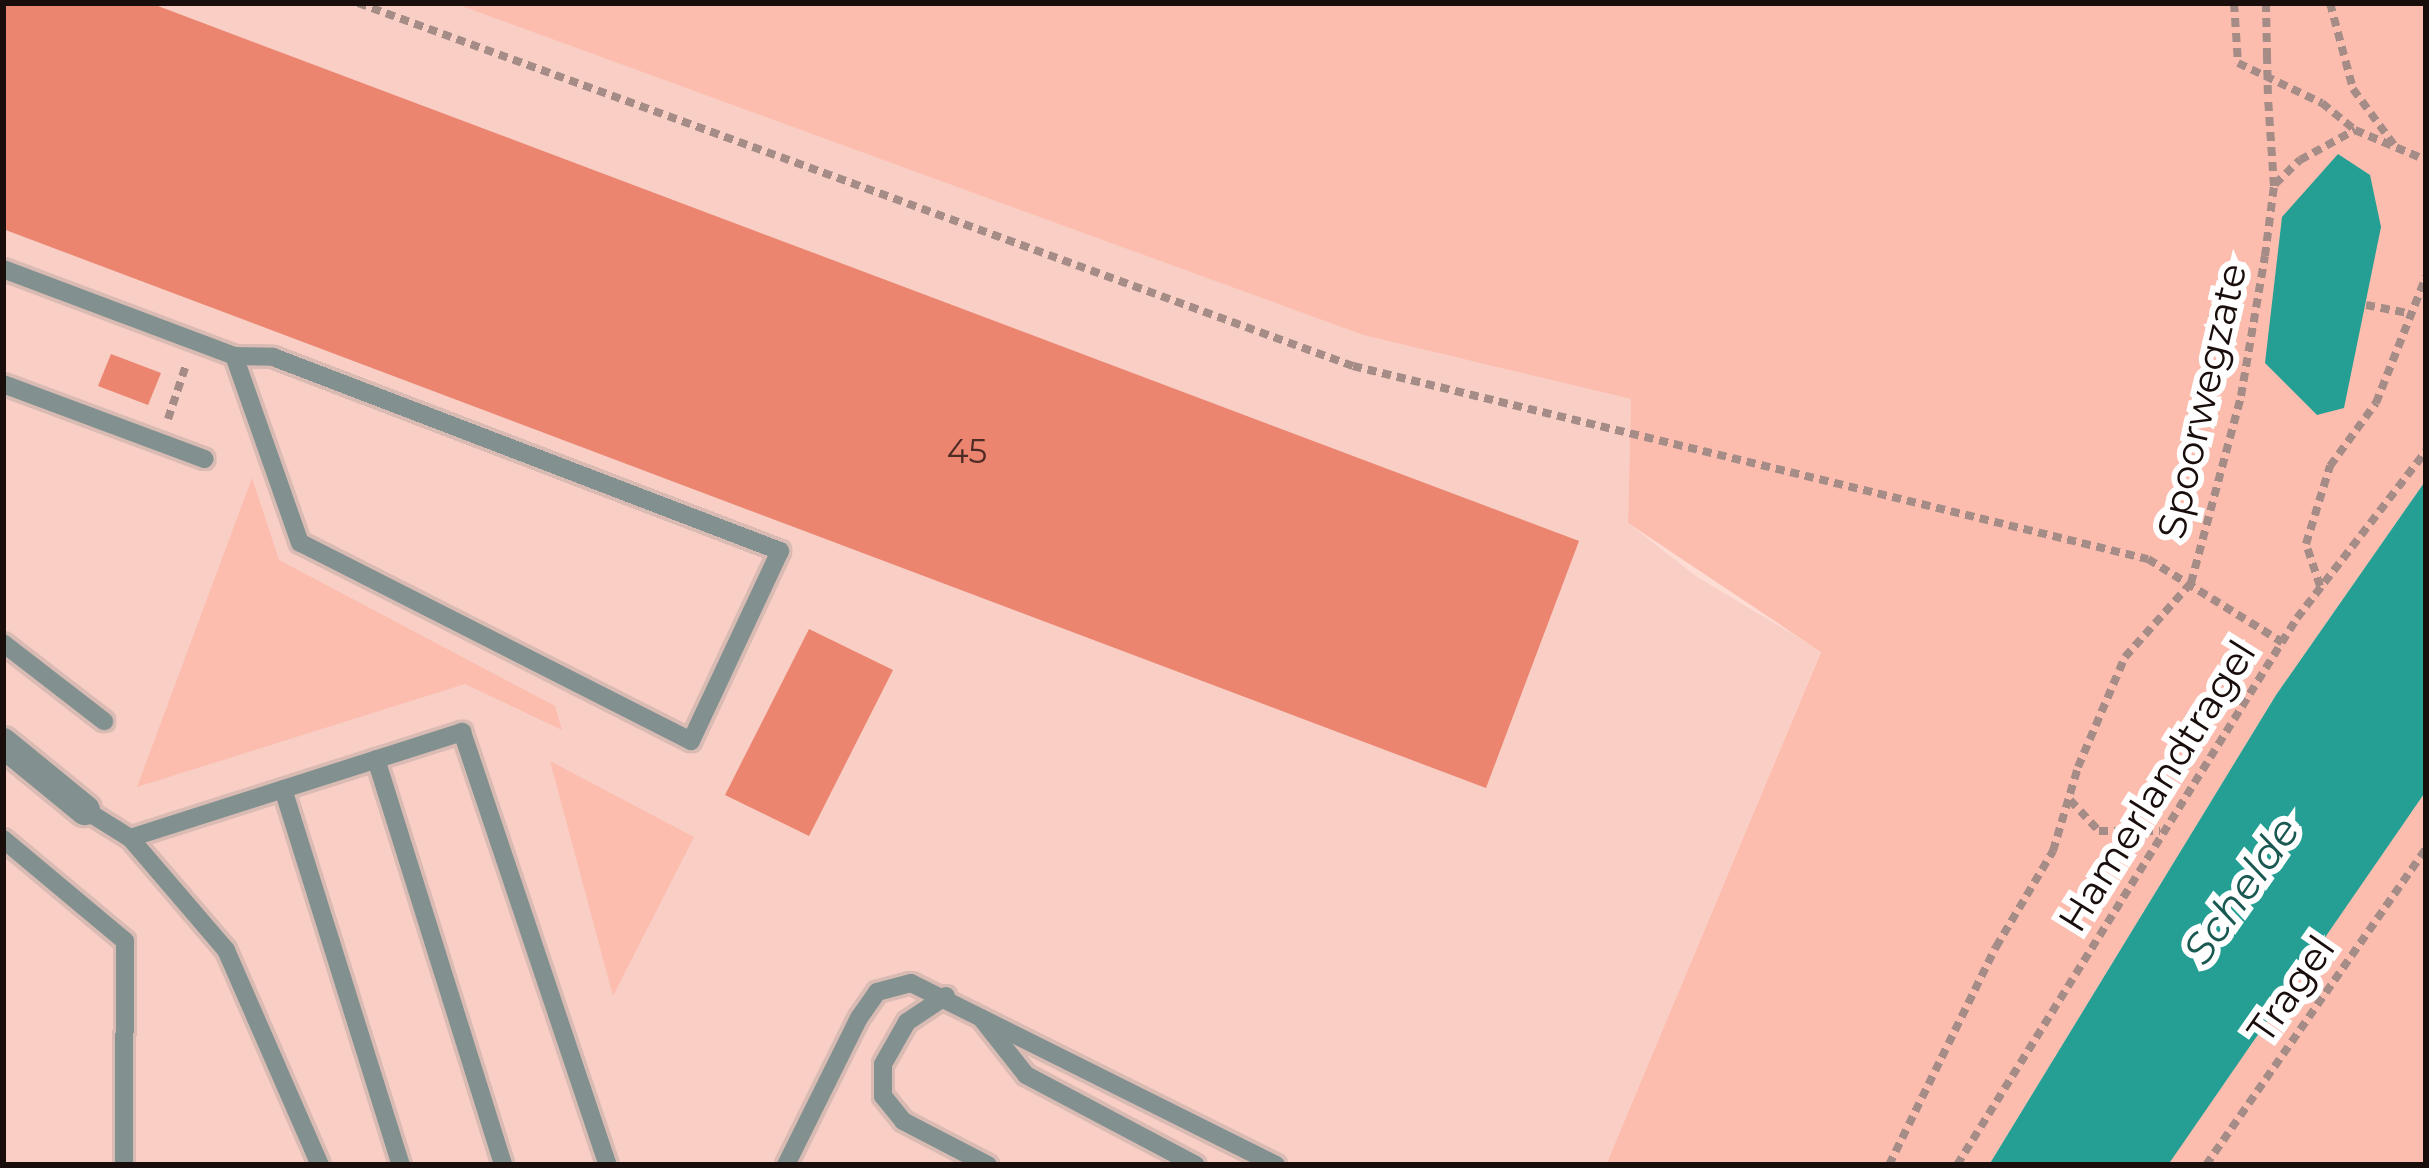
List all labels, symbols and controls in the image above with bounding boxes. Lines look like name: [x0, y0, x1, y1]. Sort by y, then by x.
street label: Spoorwegzate: [2148, 259, 2256, 543]
house number: 45: [947, 432, 987, 472]
street label: Hamerlandtragel: [2048, 632, 2266, 940]
water label: Schelde: [2172, 807, 2310, 973]
street label: Tragel: [2238, 927, 2344, 1051]

